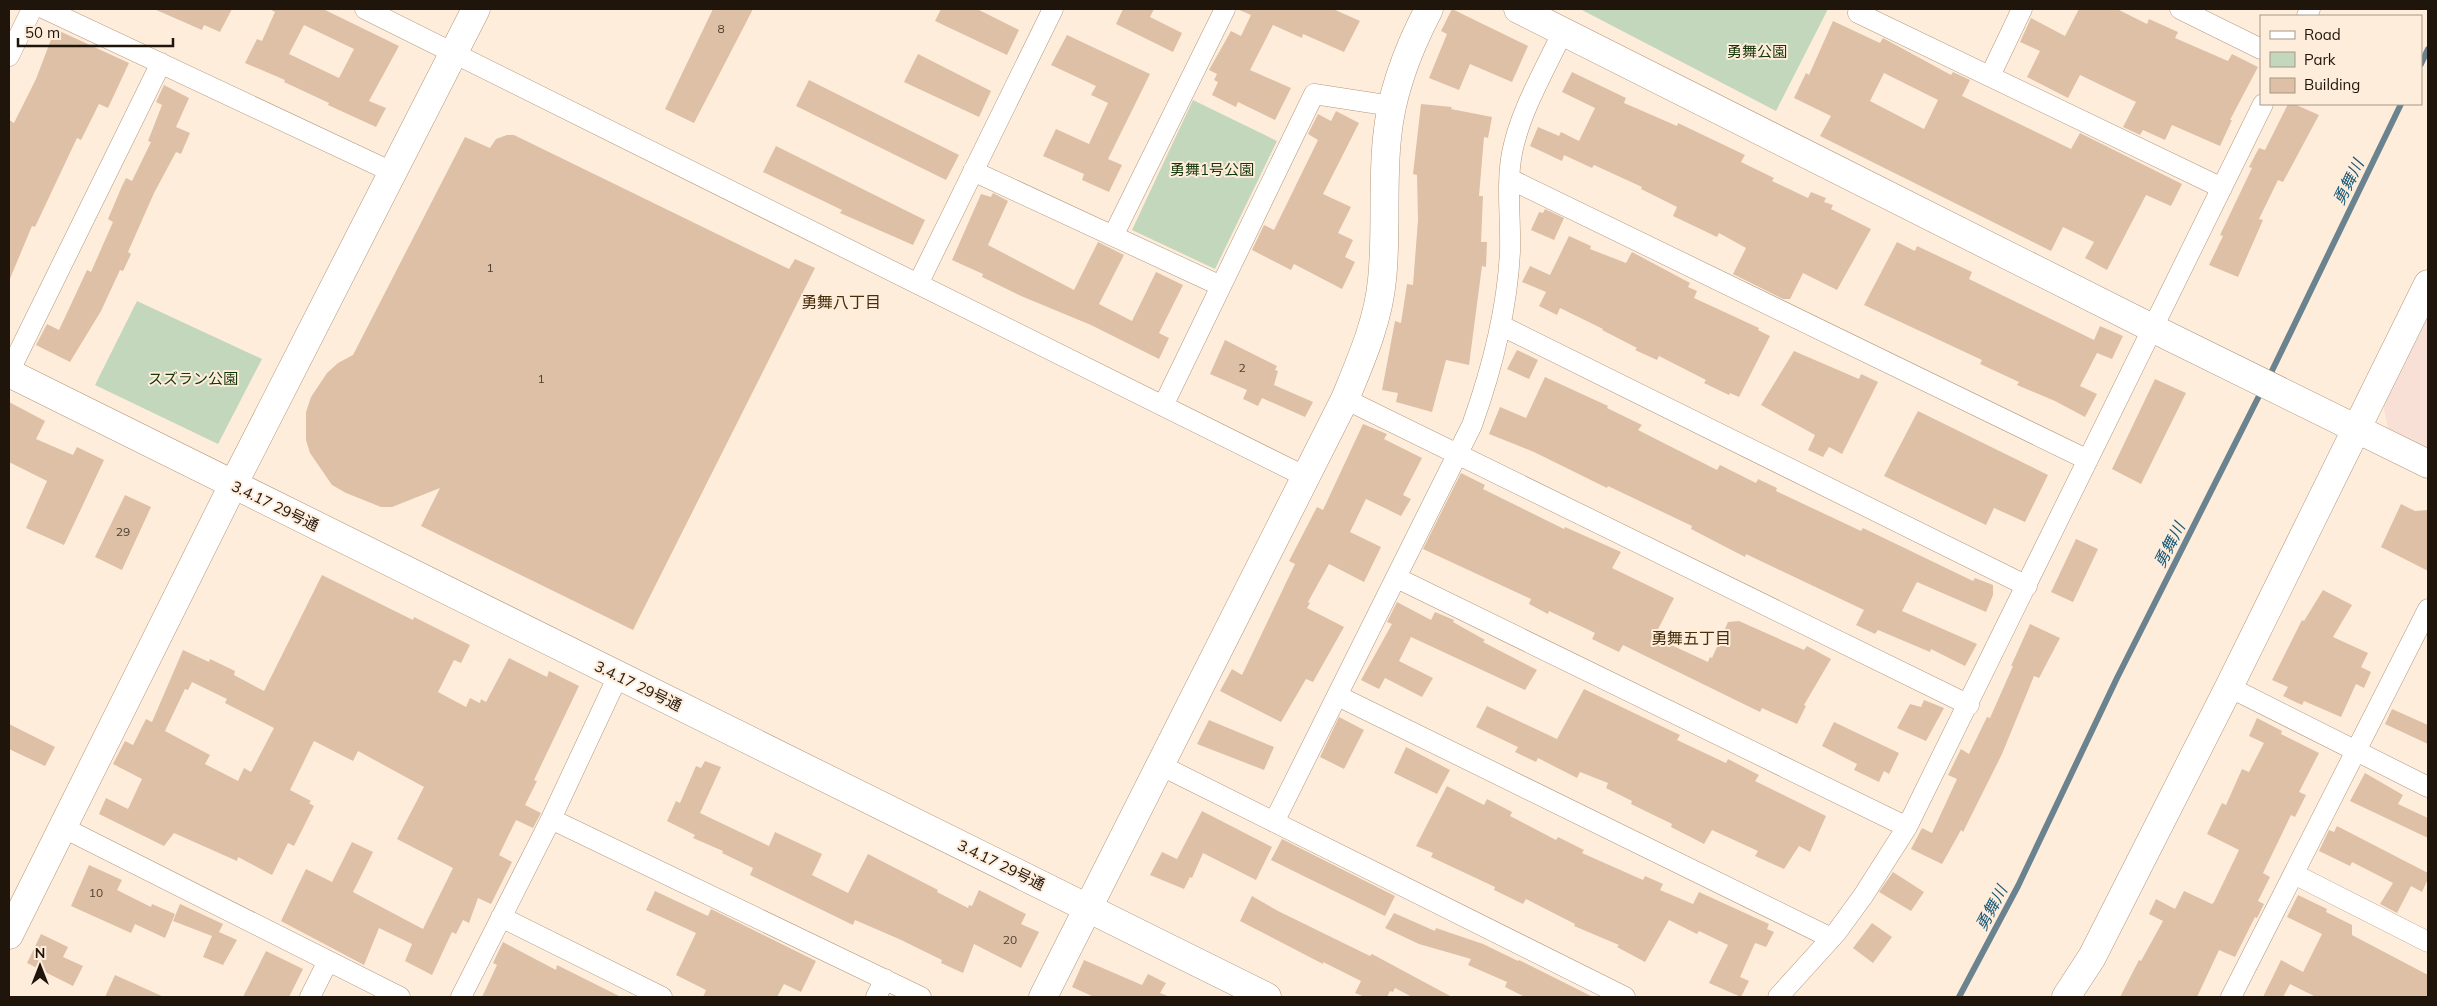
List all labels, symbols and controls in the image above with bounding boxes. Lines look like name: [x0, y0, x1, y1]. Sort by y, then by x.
scale bar: [18, 15, 172, 47]
legend: [2260, 15, 2422, 105]
house number: 8: [717, 21, 725, 36]
text: 50 m: [25, 23, 60, 42]
text: Road: [2304, 25, 2341, 44]
park label: 勇舞公園: [1727, 42, 1787, 61]
text: Park: [2304, 50, 2336, 69]
text: Building: [2304, 75, 2360, 94]
water label: 勇舞川: [2328, 154, 2368, 208]
park label: 勇舞1号公園: [1170, 160, 1254, 179]
house number: 1: [486, 260, 494, 275]
district label: 勇舞八丁目: [801, 292, 881, 312]
house number: 2: [1238, 360, 1246, 375]
park label: スズラン公園: [148, 369, 238, 388]
house number: 1: [537, 371, 545, 386]
street label: 3.4.17 29号通: [228, 476, 322, 535]
water label: 勇舞川: [2149, 517, 2190, 571]
house number: 29: [116, 524, 130, 539]
district label: 勇舞五丁目: [1651, 628, 1731, 648]
street label: 3.4.17 29号通: [591, 656, 685, 715]
street label: 3.4.17 29号通: [954, 835, 1048, 894]
water label: 勇舞川: [1971, 880, 2012, 934]
house number: 10: [89, 885, 103, 900]
house number: 20: [1003, 932, 1017, 947]
north arrow: [15, 941, 65, 991]
text: N: [35, 944, 45, 962]

